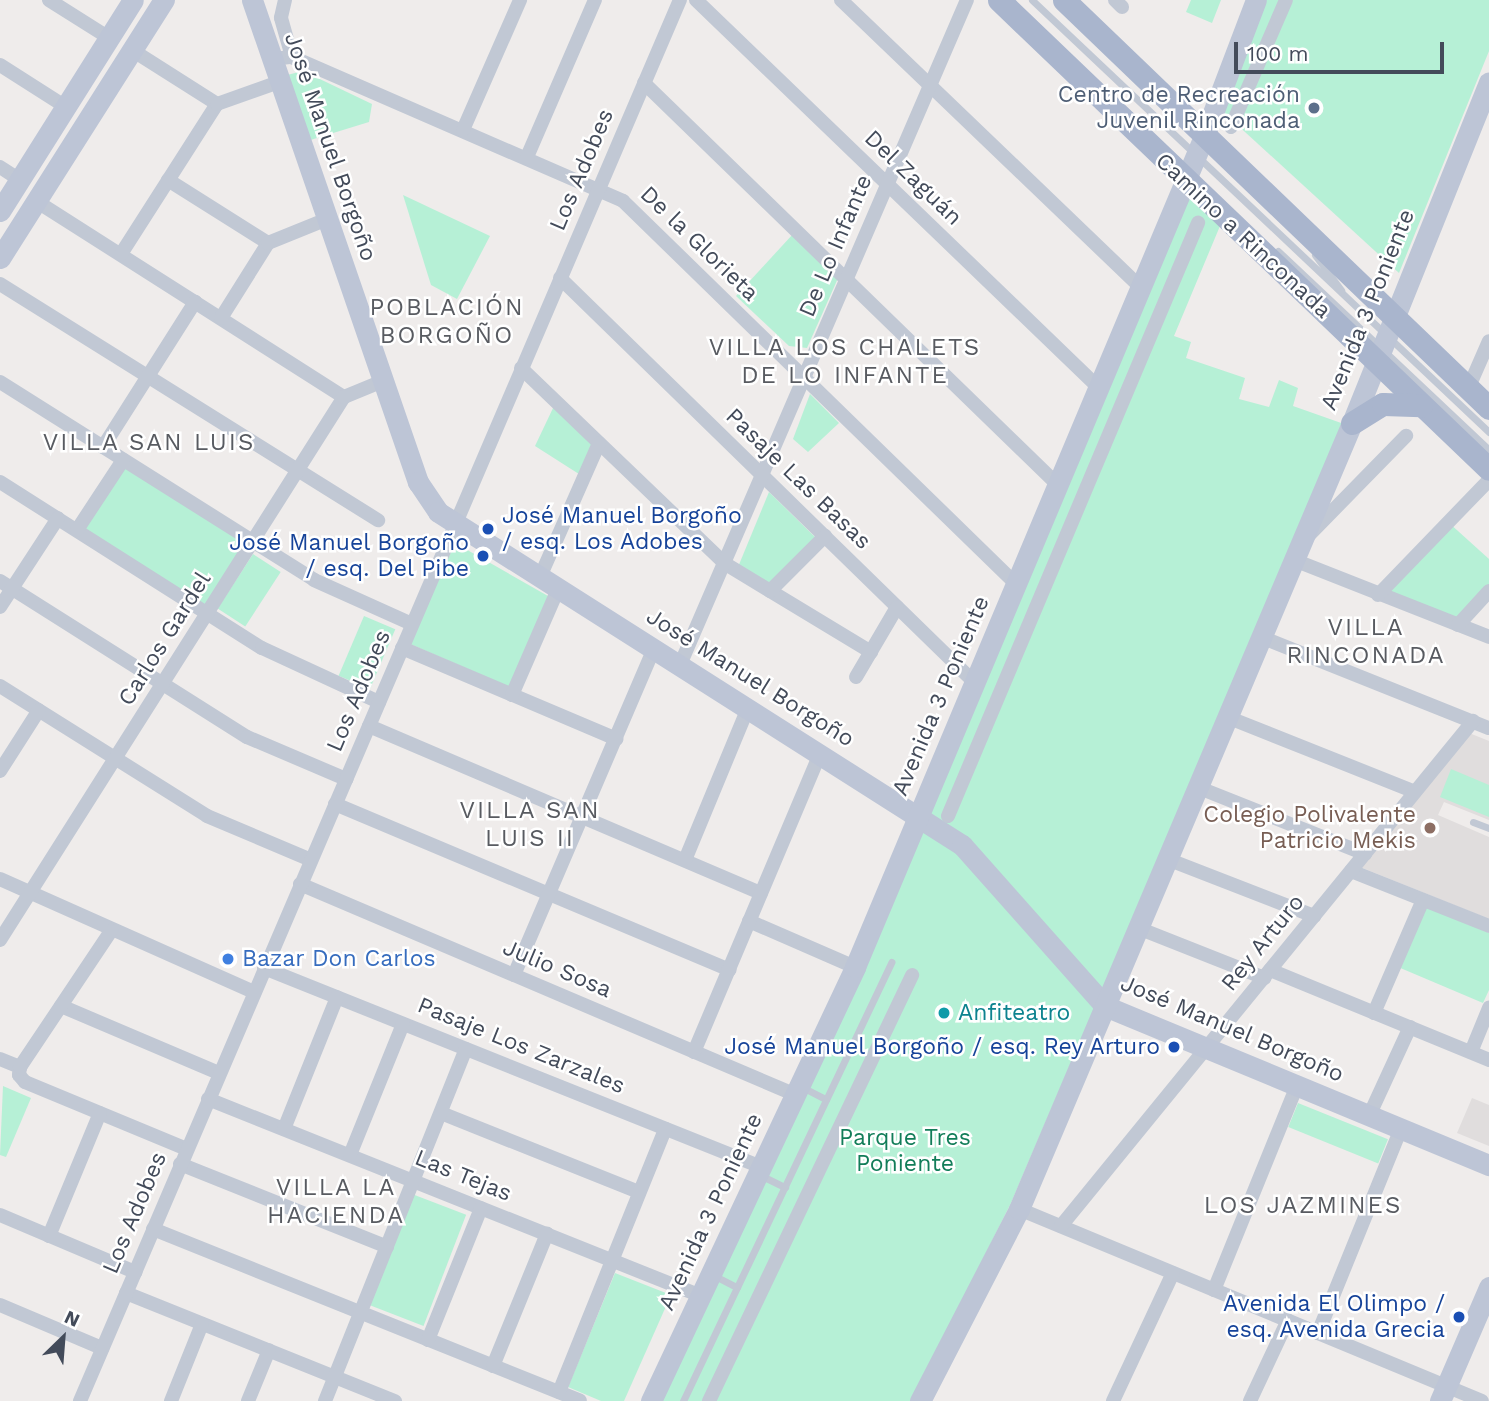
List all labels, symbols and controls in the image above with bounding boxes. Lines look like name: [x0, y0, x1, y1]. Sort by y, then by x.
scale bar: [1237, 28, 1447, 72]
street label: José Manuel Borgoño: [278, 29, 382, 265]
text: 100 m: [1247, 41, 1309, 66]
place label: Centro de Recreación Juvenil Rinconada: [1058, 81, 1300, 135]
marker: Centro de Recreación Juvenil Rinconada: [1306, 100, 1322, 116]
street label: Los Adobes: [544, 105, 620, 235]
street label: Del Zaguán: [858, 124, 968, 232]
street label: Camino a Rinconada: [1149, 147, 1337, 325]
street label: De Lo Infante: [794, 171, 878, 321]
street label: De la Glorieta: [634, 181, 764, 307]
street label: Avenida 3 Poniente: [1315, 205, 1421, 415]
district label: POBLACIÓN BORGOÑO: [371, 294, 523, 350]
district label: VILLA LOS CHALETS DE LO INFANTE: [710, 334, 980, 390]
street label: Pasaje Las Basas: [720, 403, 876, 555]
district label: VILLA SAN LUIS: [44, 429, 254, 457]
place label: José Manuel Borgoño / esq. Los Adobes: [502, 502, 743, 556]
marker: José Manuel Borgoño / esq. Los Adobes: [480, 521, 496, 537]
place label: José Manuel Borgoño / esq. Del Pibe: [228, 529, 469, 583]
marker: José Manuel Borgoño / esq. Del Pibe: [475, 548, 491, 564]
street label: Carlos Gardel: [113, 567, 217, 711]
street label: Avenida 3 Poniente: [886, 592, 996, 800]
street label: José Manuel Borgoño: [641, 603, 859, 753]
district label: VILLA RINCONADA: [1288, 614, 1444, 670]
street label: Los Adobes: [321, 626, 397, 756]
district label: VILLA SAN LUIS II: [460, 797, 600, 853]
place label: Colegio Polivalente Patricio Mekis: [1203, 801, 1416, 855]
marker: Colegio Polivalente Patricio Mekis: [1422, 820, 1438, 836]
street label: Rey Arturo: [1215, 889, 1311, 997]
street label: Julio Sosa: [498, 934, 616, 1004]
place label: Bazar Don Carlos: [242, 945, 436, 973]
marker: Bazar Don Carlos: [220, 951, 236, 967]
street label: José Manuel Borgoño: [1116, 969, 1348, 1089]
street label: Pasaje Los Zarzales: [413, 992, 629, 1100]
place label: Anfiteatro: [958, 999, 1070, 1027]
marker: Anfiteatro: [936, 1005, 952, 1021]
place label: José Manuel Borgoño / esq. Rey Arturo: [722, 1033, 1160, 1061]
marker: José Manuel Borgoño / esq. Rey Arturo: [1166, 1039, 1182, 1055]
street label: Avenida 3 Poniente: [653, 1109, 769, 1315]
park label: Parque Tres Poniente: [839, 1124, 971, 1178]
street label: Las Tejas: [410, 1144, 516, 1208]
street label: Los Adobes: [97, 1148, 173, 1278]
district label: VILLA LA HACIENDA: [268, 1174, 404, 1230]
district label: LOS JAZMINES: [1205, 1192, 1401, 1220]
place label: Avenida El Olimpo / esq. Avenida Grecia: [1222, 1290, 1445, 1344]
north arrow: [28, 1303, 98, 1373]
text: N: [61, 1305, 83, 1332]
marker: Avenida El Olimpo / esq. Avenida Grecia: [1451, 1309, 1467, 1325]

